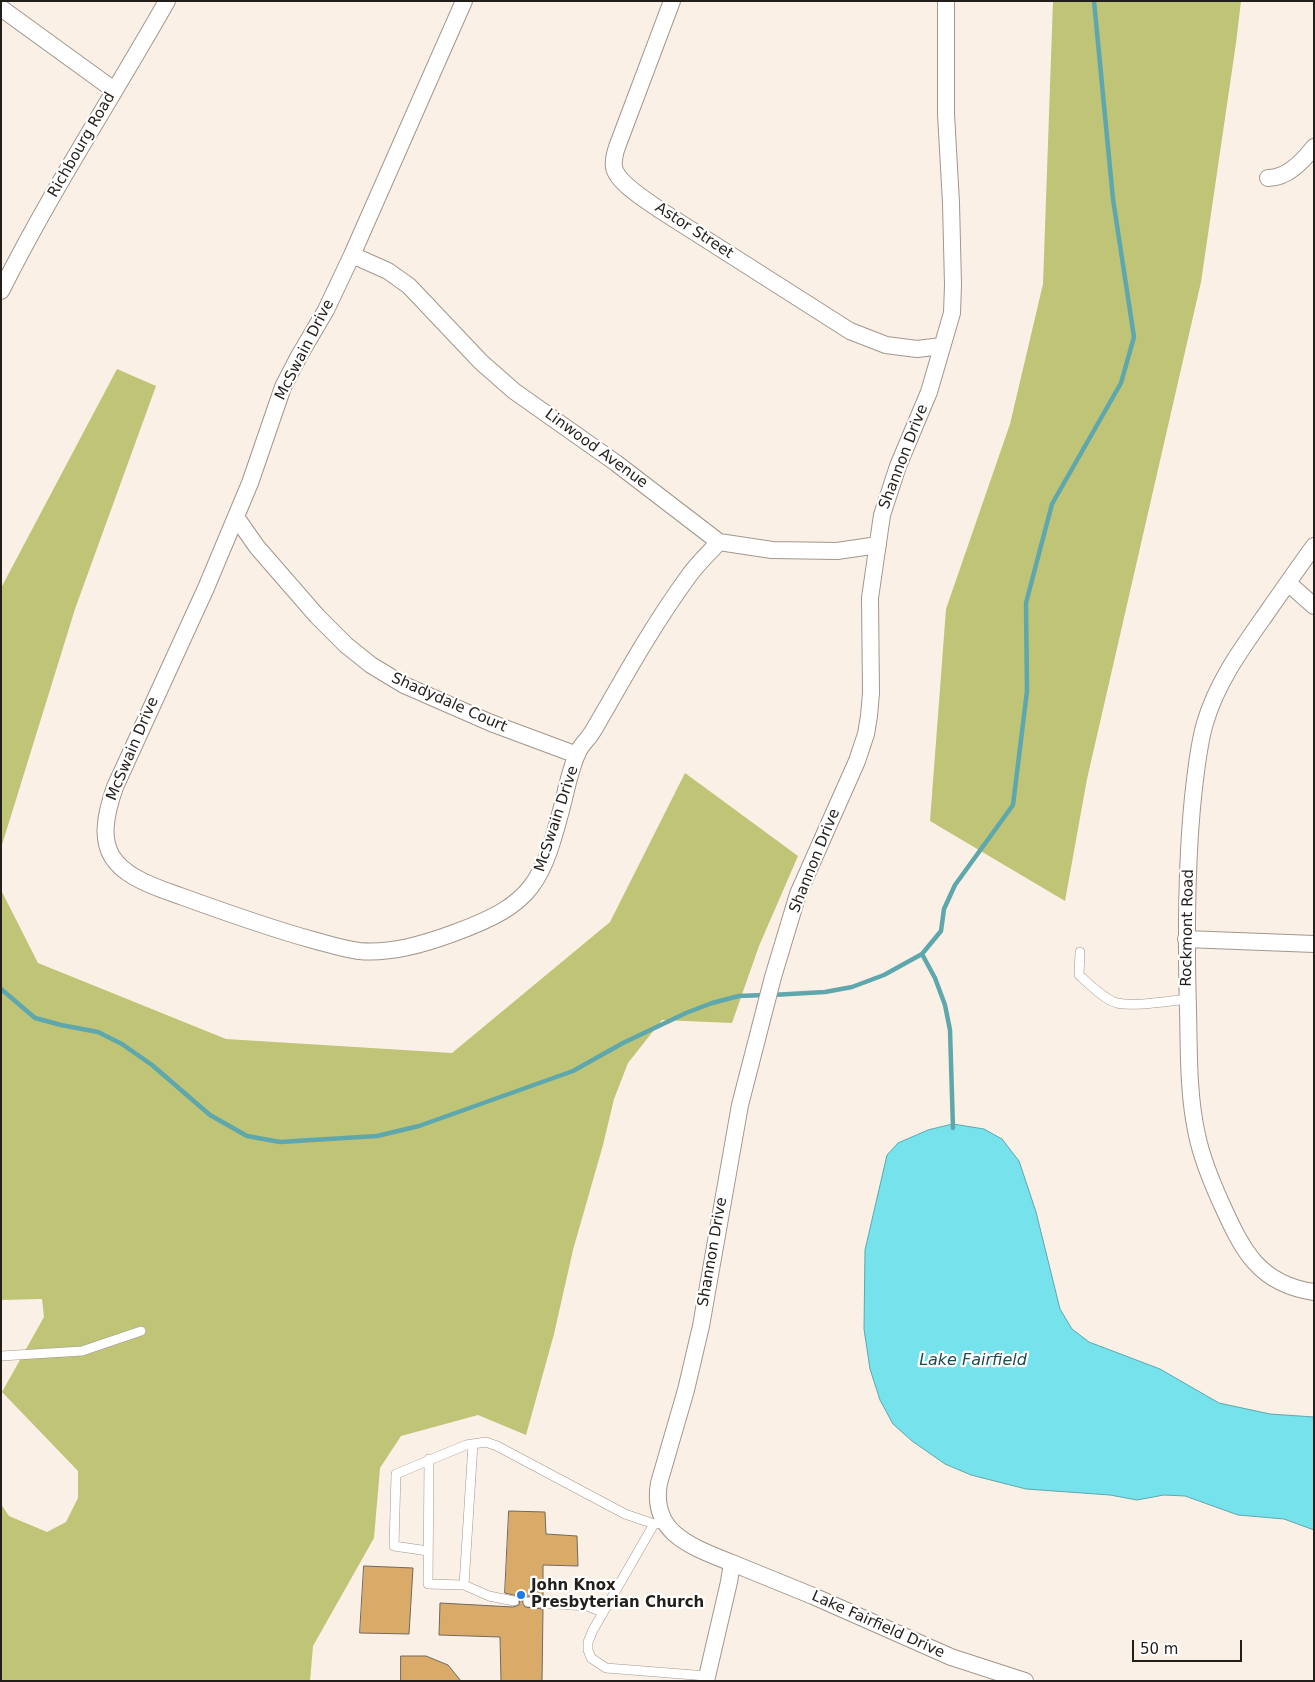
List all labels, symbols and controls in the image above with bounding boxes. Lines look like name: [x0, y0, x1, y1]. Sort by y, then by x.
street label: Richbourg Road: [45, 89, 119, 201]
street label: Astor Street: [652, 199, 736, 263]
street label: McSwain Drive: [272, 297, 338, 403]
street label: Shannon Drive: [876, 402, 932, 512]
street label: Linwood Avenue: [541, 406, 651, 492]
street label: Shadydale Court: [388, 669, 510, 737]
street label: McSwain Drive: [103, 695, 163, 803]
street label: McSwain Drive: [531, 764, 583, 874]
street label: Shannon Drive: [786, 806, 844, 916]
street label: Rockmont Road: [1178, 869, 1198, 987]
street label: Shannon Drive: [695, 1196, 731, 1308]
water label: Lake Fairfield: [919, 1351, 1027, 1371]
place label: John Knox Presbyterian Church: [531, 1577, 704, 1612]
street label: Lake Fairfield Drive: [809, 1588, 947, 1662]
marker: John Knox Presbyterian Church: [515, 1589, 527, 1601]
scale bar: [1135, 1630, 1245, 1662]
text: 50 m: [1140, 1640, 1178, 1658]

